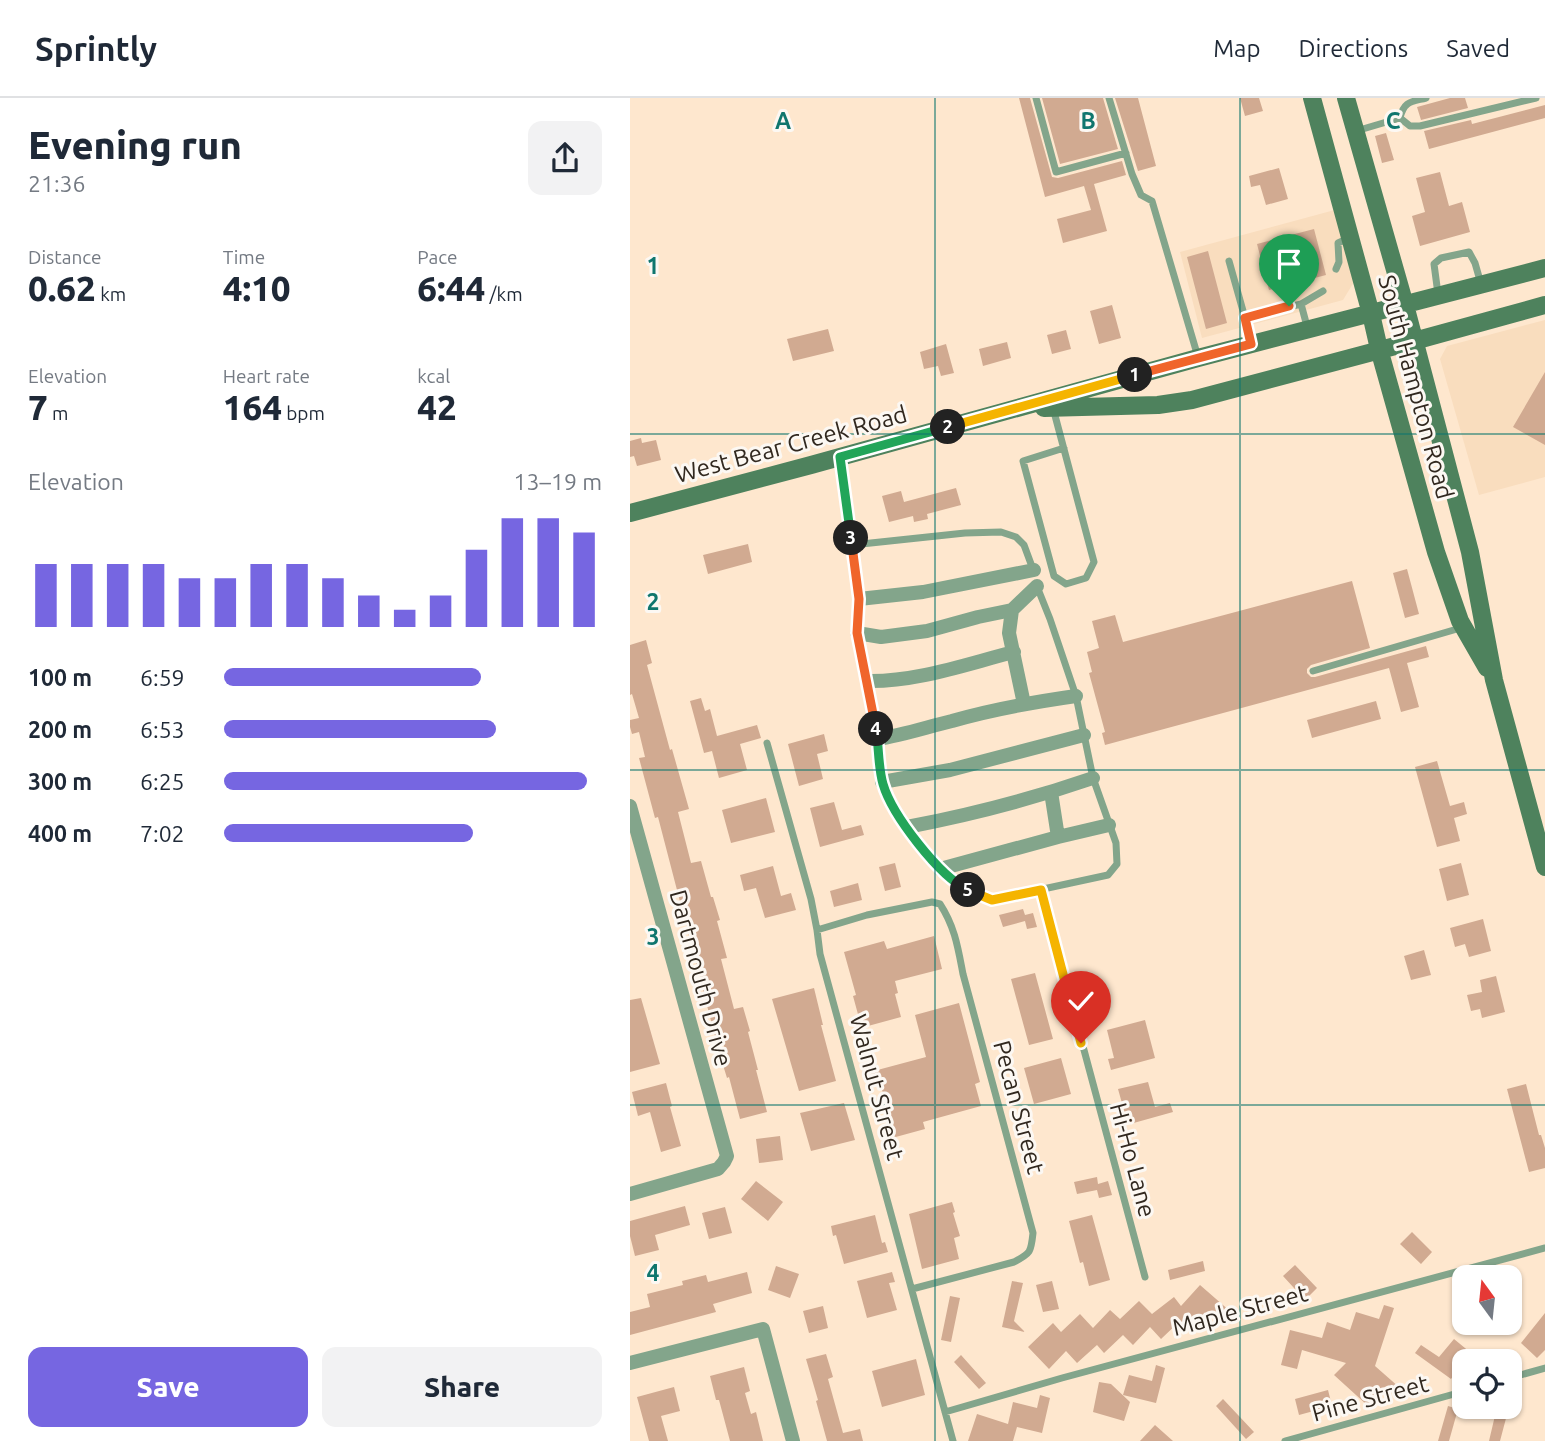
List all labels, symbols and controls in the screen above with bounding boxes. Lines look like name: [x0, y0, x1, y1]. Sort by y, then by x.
text: Sprintly: [35, 30, 157, 67]
text: Map: [1213, 35, 1260, 62]
text: Directions: [1298, 35, 1408, 62]
text: Saved: [1446, 35, 1510, 62]
text: A: [775, 108, 791, 133]
text: B: [1080, 108, 1096, 133]
text: C: [1386, 108, 1401, 133]
button: share: [528, 121, 602, 195]
text: Evening run: [28, 124, 242, 166]
text: 21:36: [28, 171, 86, 196]
pin: [1259, 234, 1319, 306]
icon: arrive: [1270, 245, 1308, 283]
text: Distance: [28, 246, 102, 268]
text: Time: [223, 246, 265, 268]
text: Pace: [417, 246, 458, 268]
text: 1: [647, 253, 659, 278]
text: 0.62: [28, 268, 96, 308]
text: 4:10: [223, 268, 291, 308]
text: 6:44: [417, 268, 485, 308]
street label: South Hampton Road: [1373, 272, 1459, 502]
text: km: [96, 283, 126, 305]
text: /km: [485, 283, 523, 305]
pin: 1: [1118, 358, 1152, 392]
text: 1: [1129, 363, 1140, 385]
text: Elevation: [28, 365, 107, 387]
text: Heart rate: [223, 365, 310, 387]
text: kcal: [417, 365, 450, 387]
text: 7: [28, 387, 48, 427]
text: 164: [223, 387, 282, 427]
text: 42: [417, 387, 457, 427]
street label: West Bear Creek Road: [672, 400, 910, 488]
text: m: [48, 402, 69, 424]
text: bpm: [282, 402, 325, 424]
pin: 2: [930, 410, 966, 444]
text: 2: [942, 415, 953, 437]
text: Elevation: [28, 469, 124, 494]
text: 13–19 m: [514, 469, 602, 494]
pin: 3: [834, 520, 868, 556]
text: 3: [845, 526, 856, 548]
text: 2: [647, 589, 659, 614]
text: 100 m: [28, 665, 92, 690]
text: 6:59: [140, 665, 185, 690]
pin: 4: [859, 712, 894, 746]
text: 200 m: [28, 717, 92, 742]
text: 6:53: [140, 717, 185, 742]
text: 4: [870, 717, 881, 739]
text: 300 m: [28, 769, 92, 794]
text: 6:25: [140, 769, 185, 794]
text: 400 m: [28, 821, 92, 846]
text: 7:02: [140, 821, 185, 846]
pin: 5: [950, 872, 986, 908]
text: 5: [962, 878, 973, 900]
street label: Dartmouth Drive: [664, 887, 738, 1069]
text: 3: [647, 924, 659, 949]
pin: [1051, 971, 1111, 1043]
icon: check: [1062, 982, 1100, 1020]
street label: Walnut Street: [845, 1011, 910, 1163]
street label: Pecan Street: [988, 1037, 1050, 1177]
street label: Hi-Ho Lane: [1105, 1100, 1161, 1220]
text: 4: [647, 1260, 660, 1285]
north arrow: [1452, 1265, 1522, 1335]
map controls: [1452, 1265, 1522, 1419]
street label: Maple Street: [1169, 1279, 1311, 1341]
button: Save: [28, 1347, 308, 1427]
button: Share: [322, 1347, 602, 1427]
button: locate: [1452, 1349, 1522, 1419]
street label: Pine Street: [1309, 1369, 1432, 1427]

